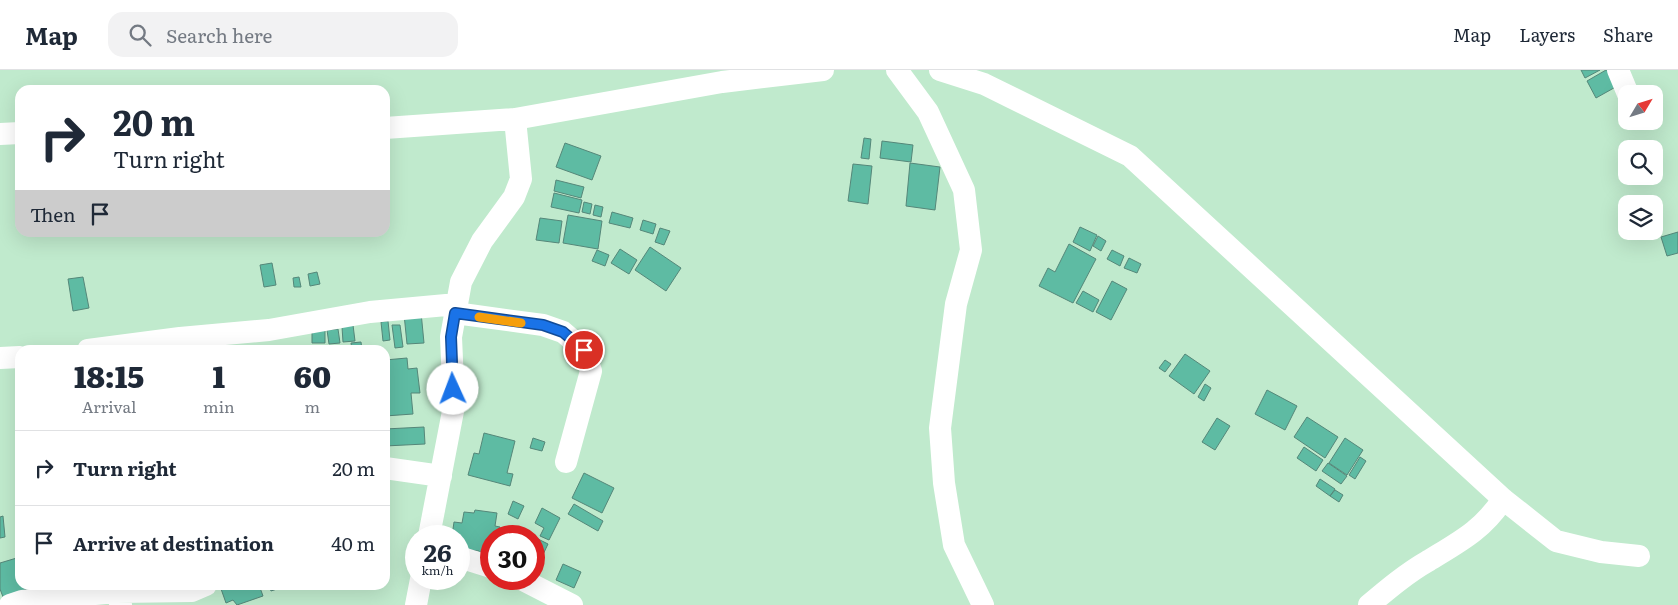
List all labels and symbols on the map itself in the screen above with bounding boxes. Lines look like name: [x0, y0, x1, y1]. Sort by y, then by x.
north arrow: [1618, 85, 1662, 130]
pin: [563, 329, 605, 371]
position arrow: [426, 362, 478, 414]
speed limit sign: 30: [480, 525, 545, 590]

